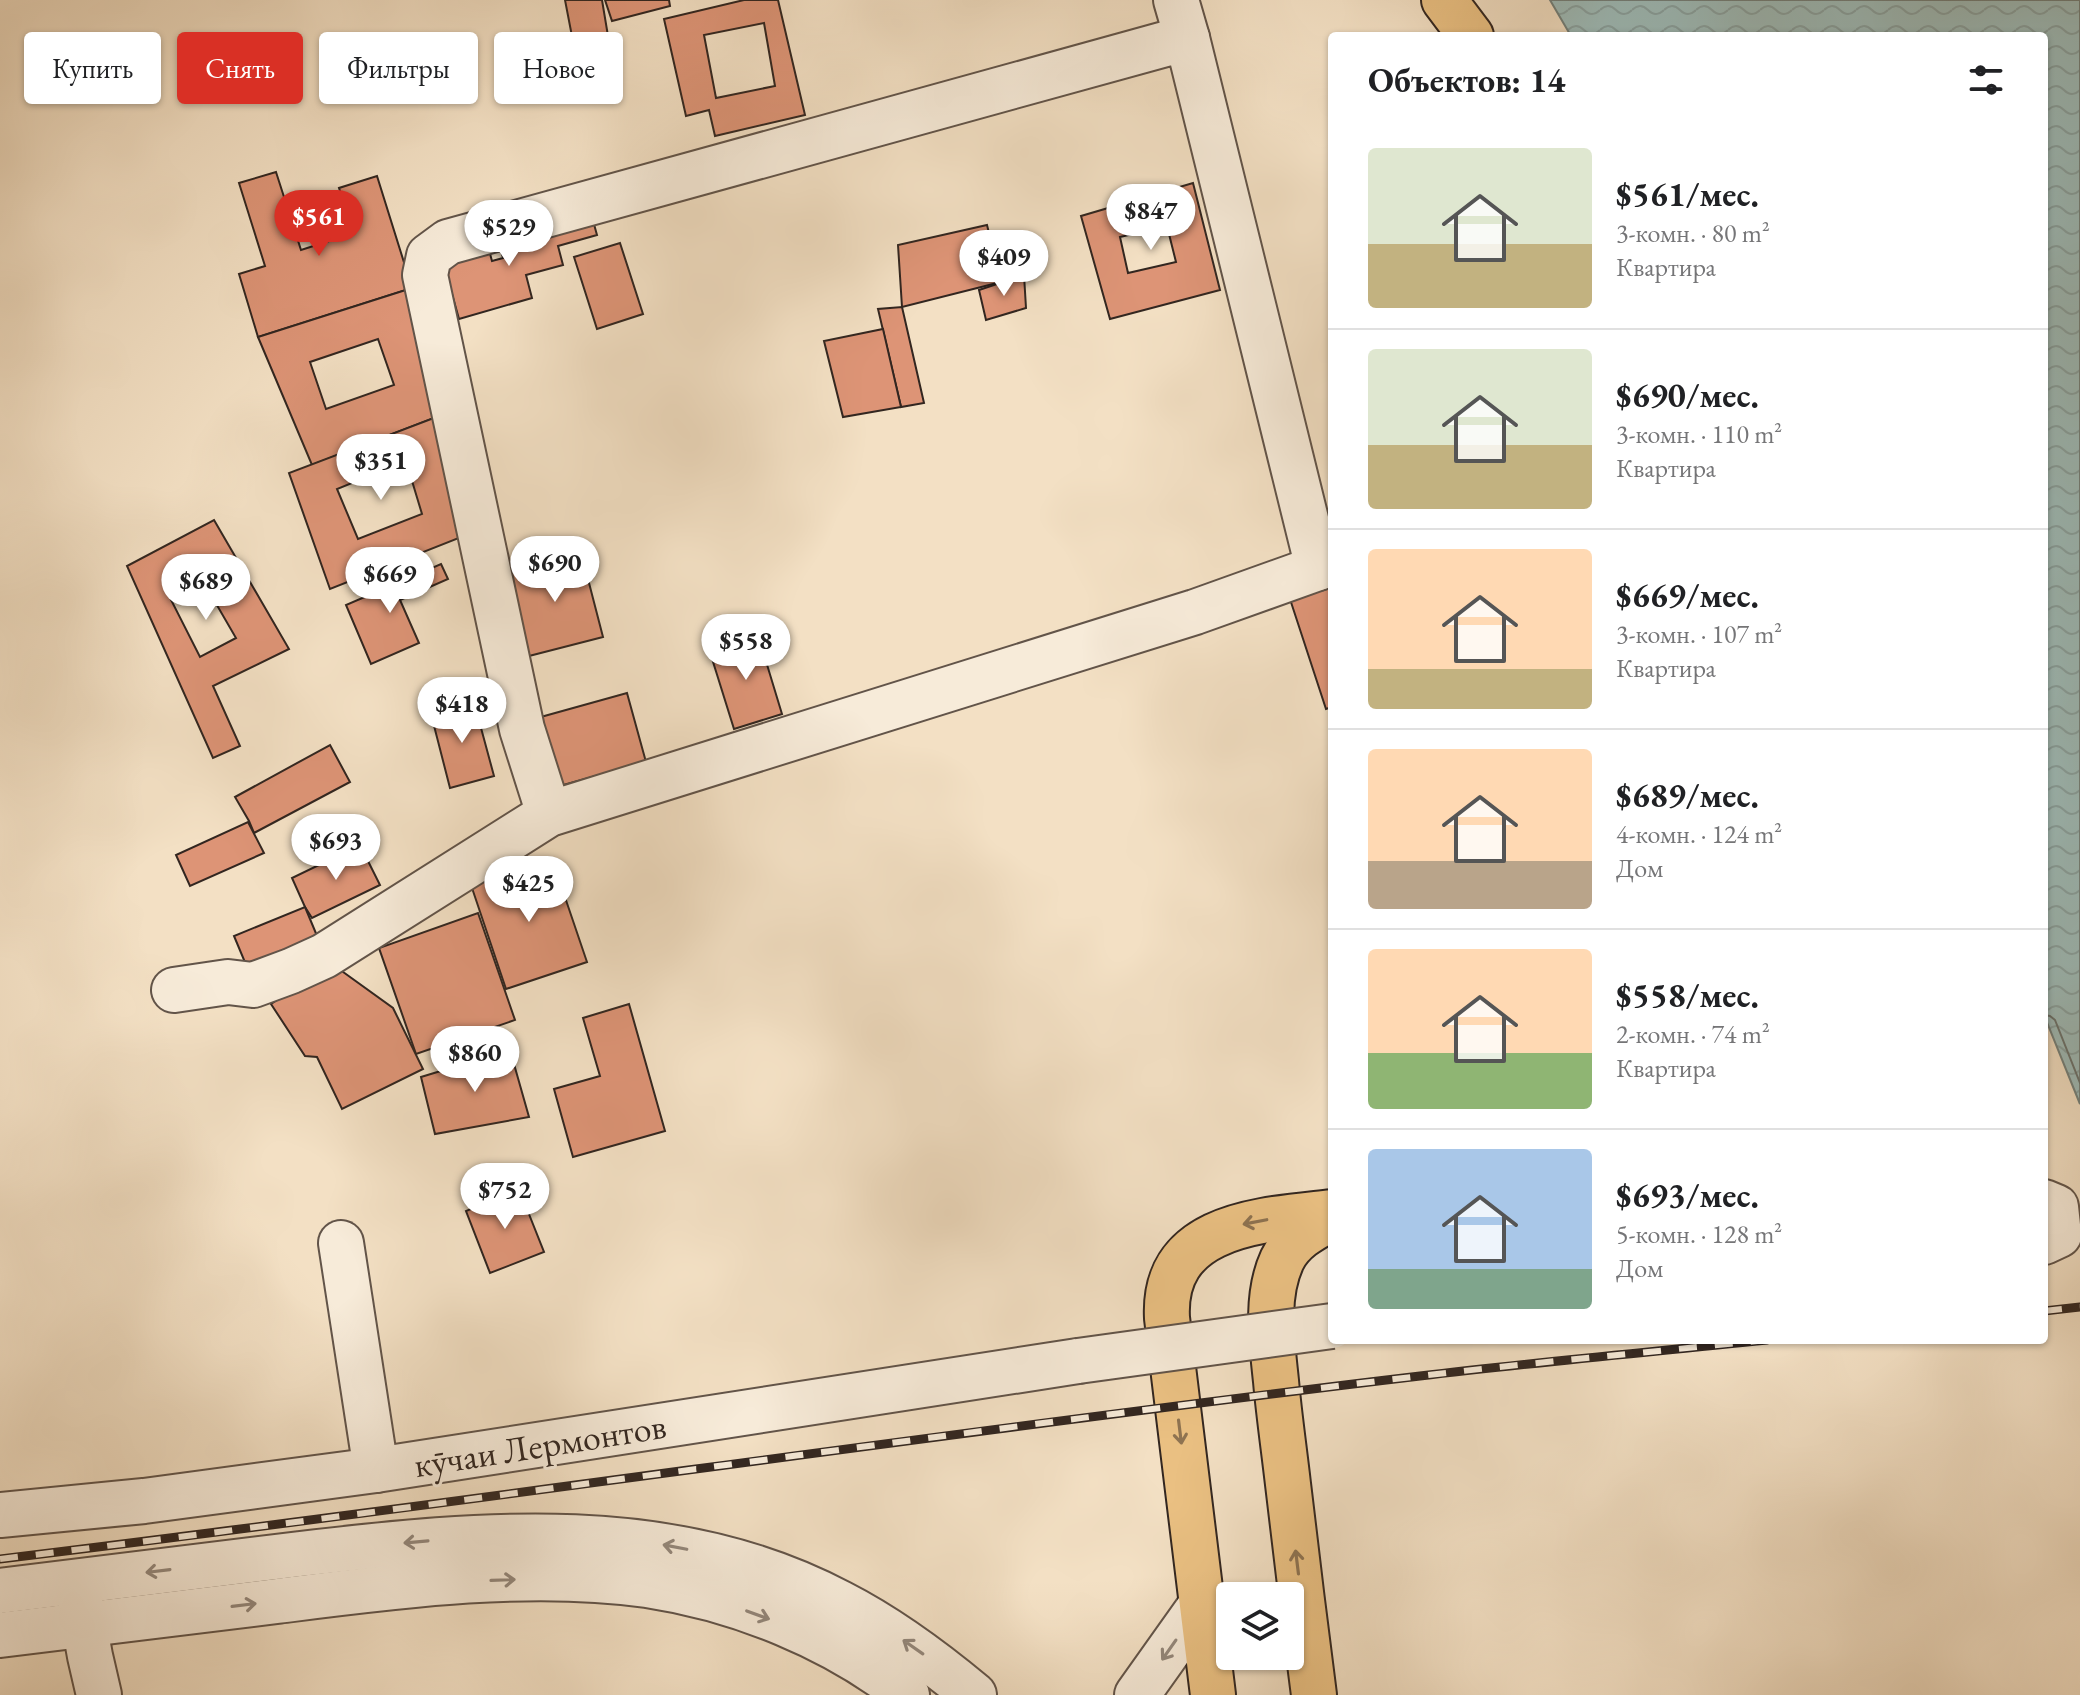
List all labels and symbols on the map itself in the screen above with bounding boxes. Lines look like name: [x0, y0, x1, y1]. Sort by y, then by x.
pin: $847: [1104, 184, 1198, 252]
pin: $561: [272, 190, 366, 258]
pin: $529: [462, 200, 556, 268]
pin: $409: [957, 230, 1051, 298]
pin: $351: [334, 434, 428, 502]
pin: $690: [508, 536, 602, 604]
pin: $669: [343, 547, 437, 615]
pin: $689: [159, 554, 253, 622]
pin: $558: [699, 614, 793, 682]
pin: $418: [415, 677, 509, 745]
pin: $693: [289, 814, 383, 882]
pin: $425: [482, 856, 576, 924]
pin: $860: [428, 1026, 522, 1094]
pin: $752: [458, 1163, 552, 1231]
one-way arrow: [1242, 1216, 1268, 1231]
street label: кӯчаи Лермонтов: [411, 1402, 669, 1488]
one-way arrow: [1173, 1419, 1188, 1444]
one-way arrow: [403, 1534, 430, 1549]
one-way arrow: [663, 1538, 689, 1553]
one-way arrow: [1290, 1549, 1305, 1576]
one-way arrow: [146, 1564, 171, 1579]
one-way arrow: [489, 1572, 516, 1587]
one-way arrow: [230, 1597, 257, 1612]
one-way arrow: [746, 1609, 770, 1623]
one-way arrow: [902, 1639, 924, 1655]
one-way arrow: [1161, 1639, 1177, 1661]

